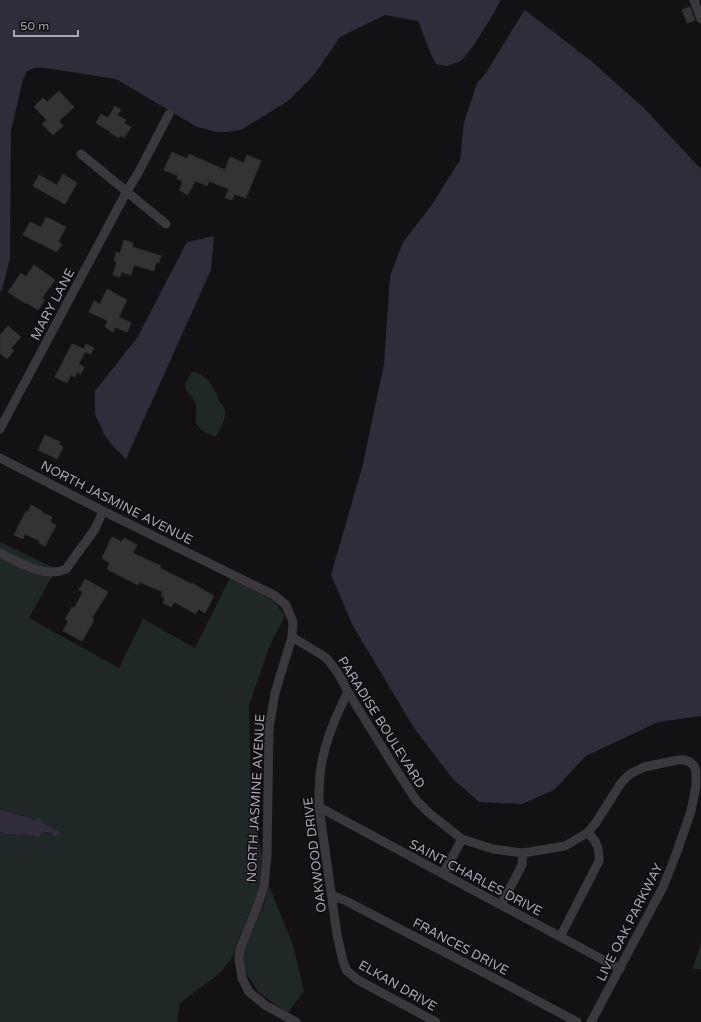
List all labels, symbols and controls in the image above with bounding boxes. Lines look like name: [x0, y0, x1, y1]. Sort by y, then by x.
scale bar: [14, 12, 78, 38]
text: 50 m: [20, 19, 49, 33]
street label: MARY LANE: [27, 266, 78, 343]
street label: NORTH JASMINE AVENUE: [38, 458, 195, 548]
street label: PARADISE BOULEVARD: [334, 654, 428, 792]
street label: NORTH JASMINE AVENUE: [244, 713, 268, 883]
street label: OAKWOOD DRIVE: [300, 796, 330, 914]
street label: SAINT CHARLES DRIVE: [406, 836, 545, 920]
street label: LIVE OAK PARKWAY: [593, 861, 667, 984]
street label: FRANCES DRIVE: [410, 915, 511, 979]
street label: ELKAN DRIVE: [355, 957, 440, 1015]

